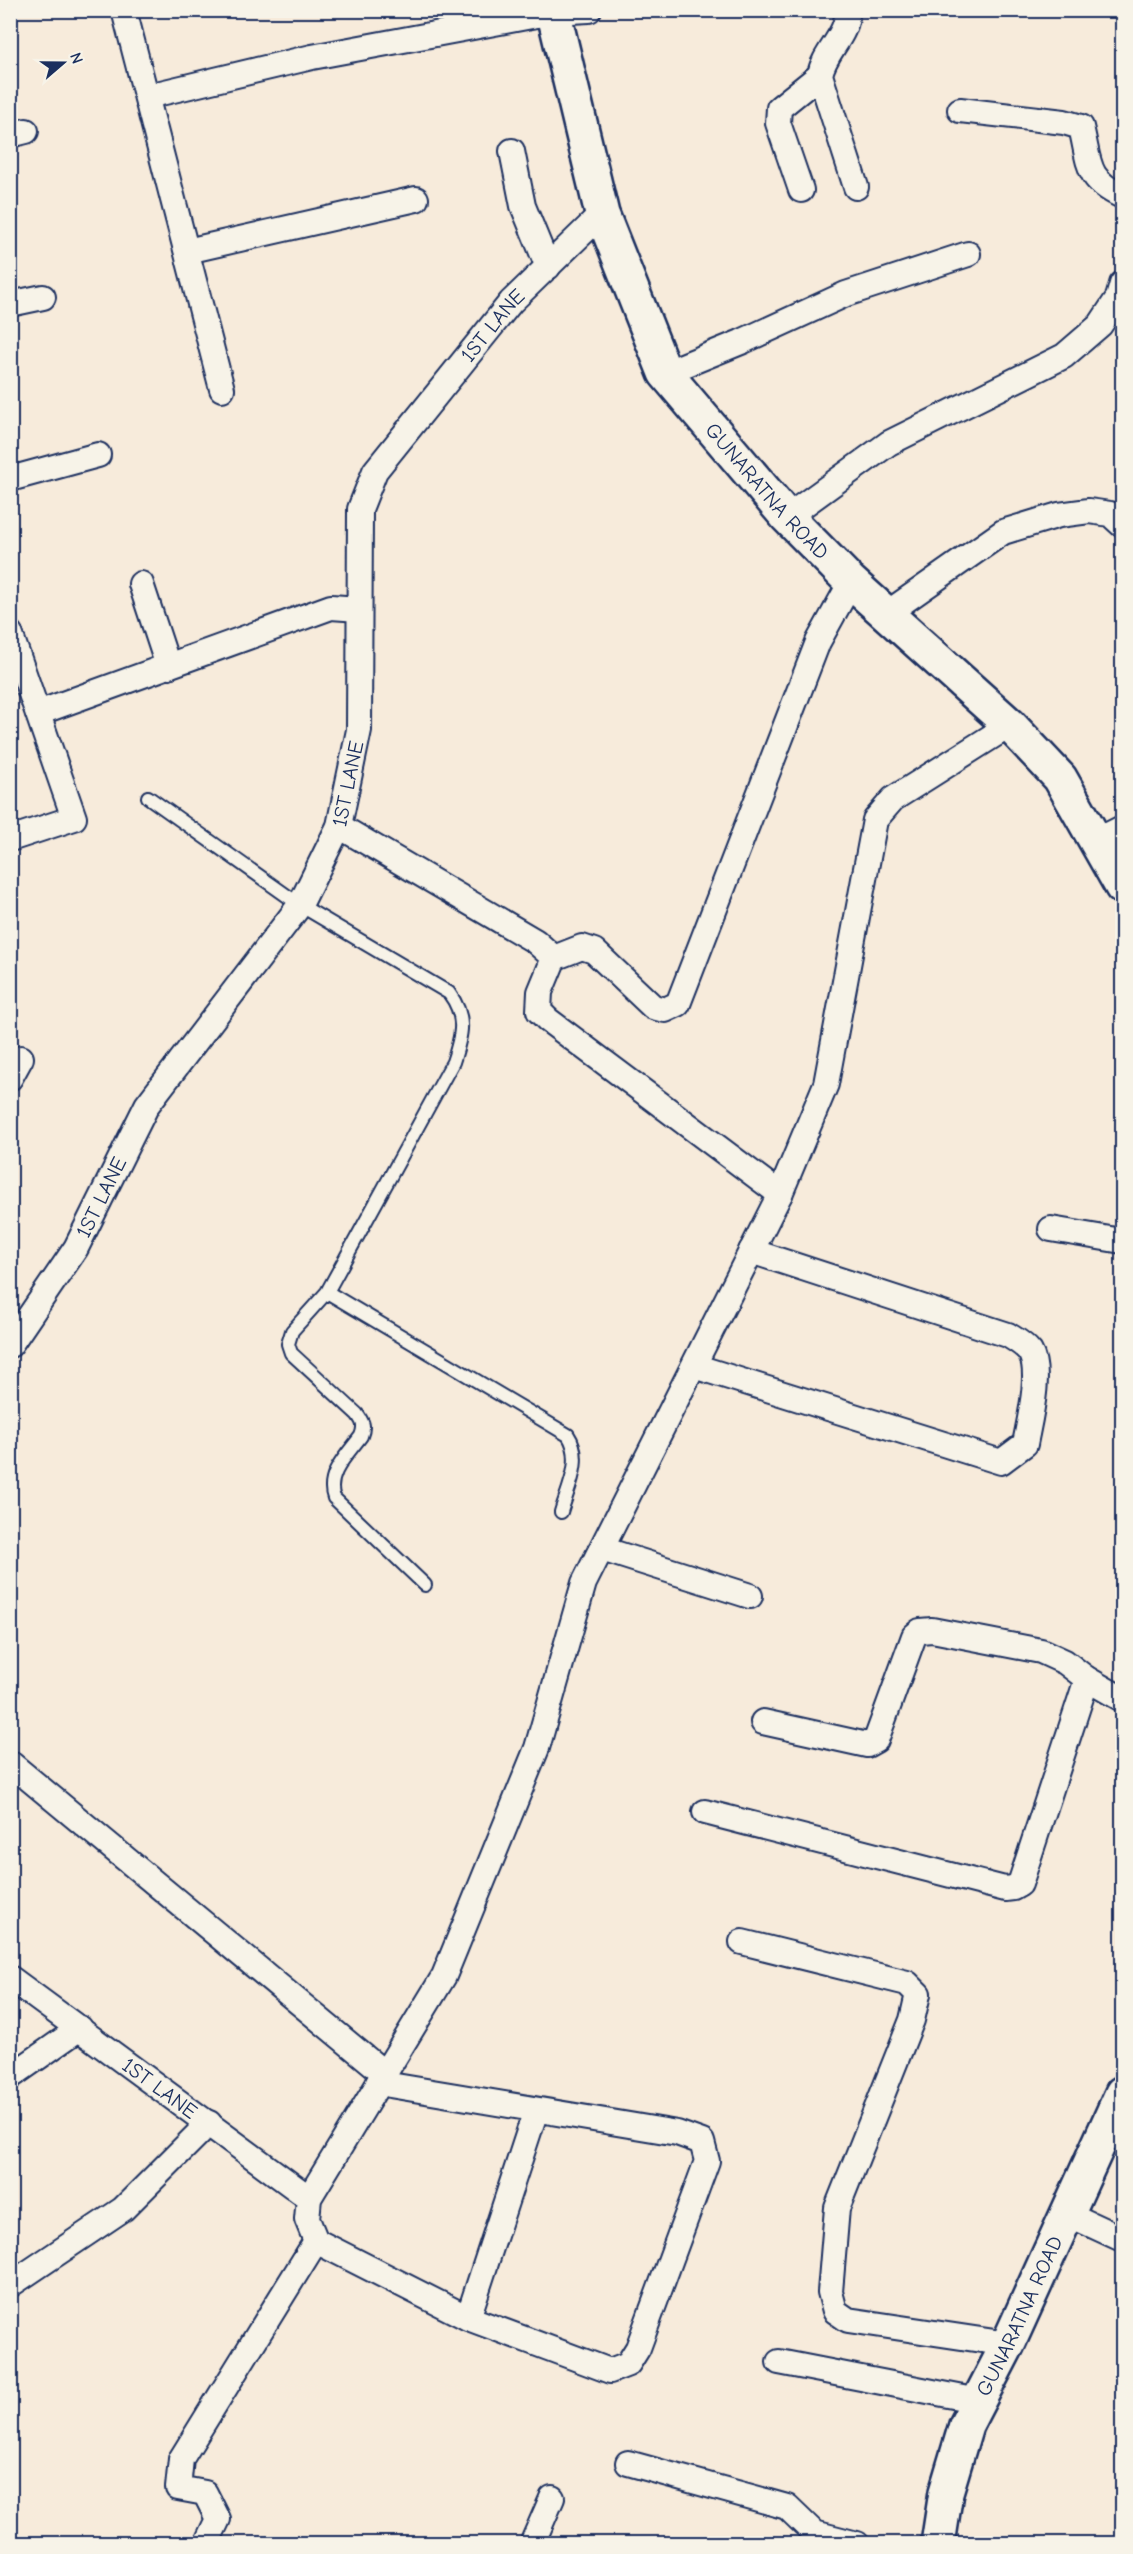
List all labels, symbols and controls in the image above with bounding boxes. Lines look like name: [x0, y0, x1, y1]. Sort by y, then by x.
north arrow: [33, 33, 93, 93]
text: N: [66, 50, 86, 66]
street label: 1ST LANE: [456, 284, 529, 367]
street label: GUNARATNA ROAD: [700, 418, 834, 564]
street label: 1ST LANE: [327, 739, 368, 829]
street label: 1ST LANE: [71, 1153, 131, 1242]
street label: 1ST LANE: [118, 2053, 202, 2124]
street label: GUNARATNA ROAD: [971, 2232, 1067, 2400]

